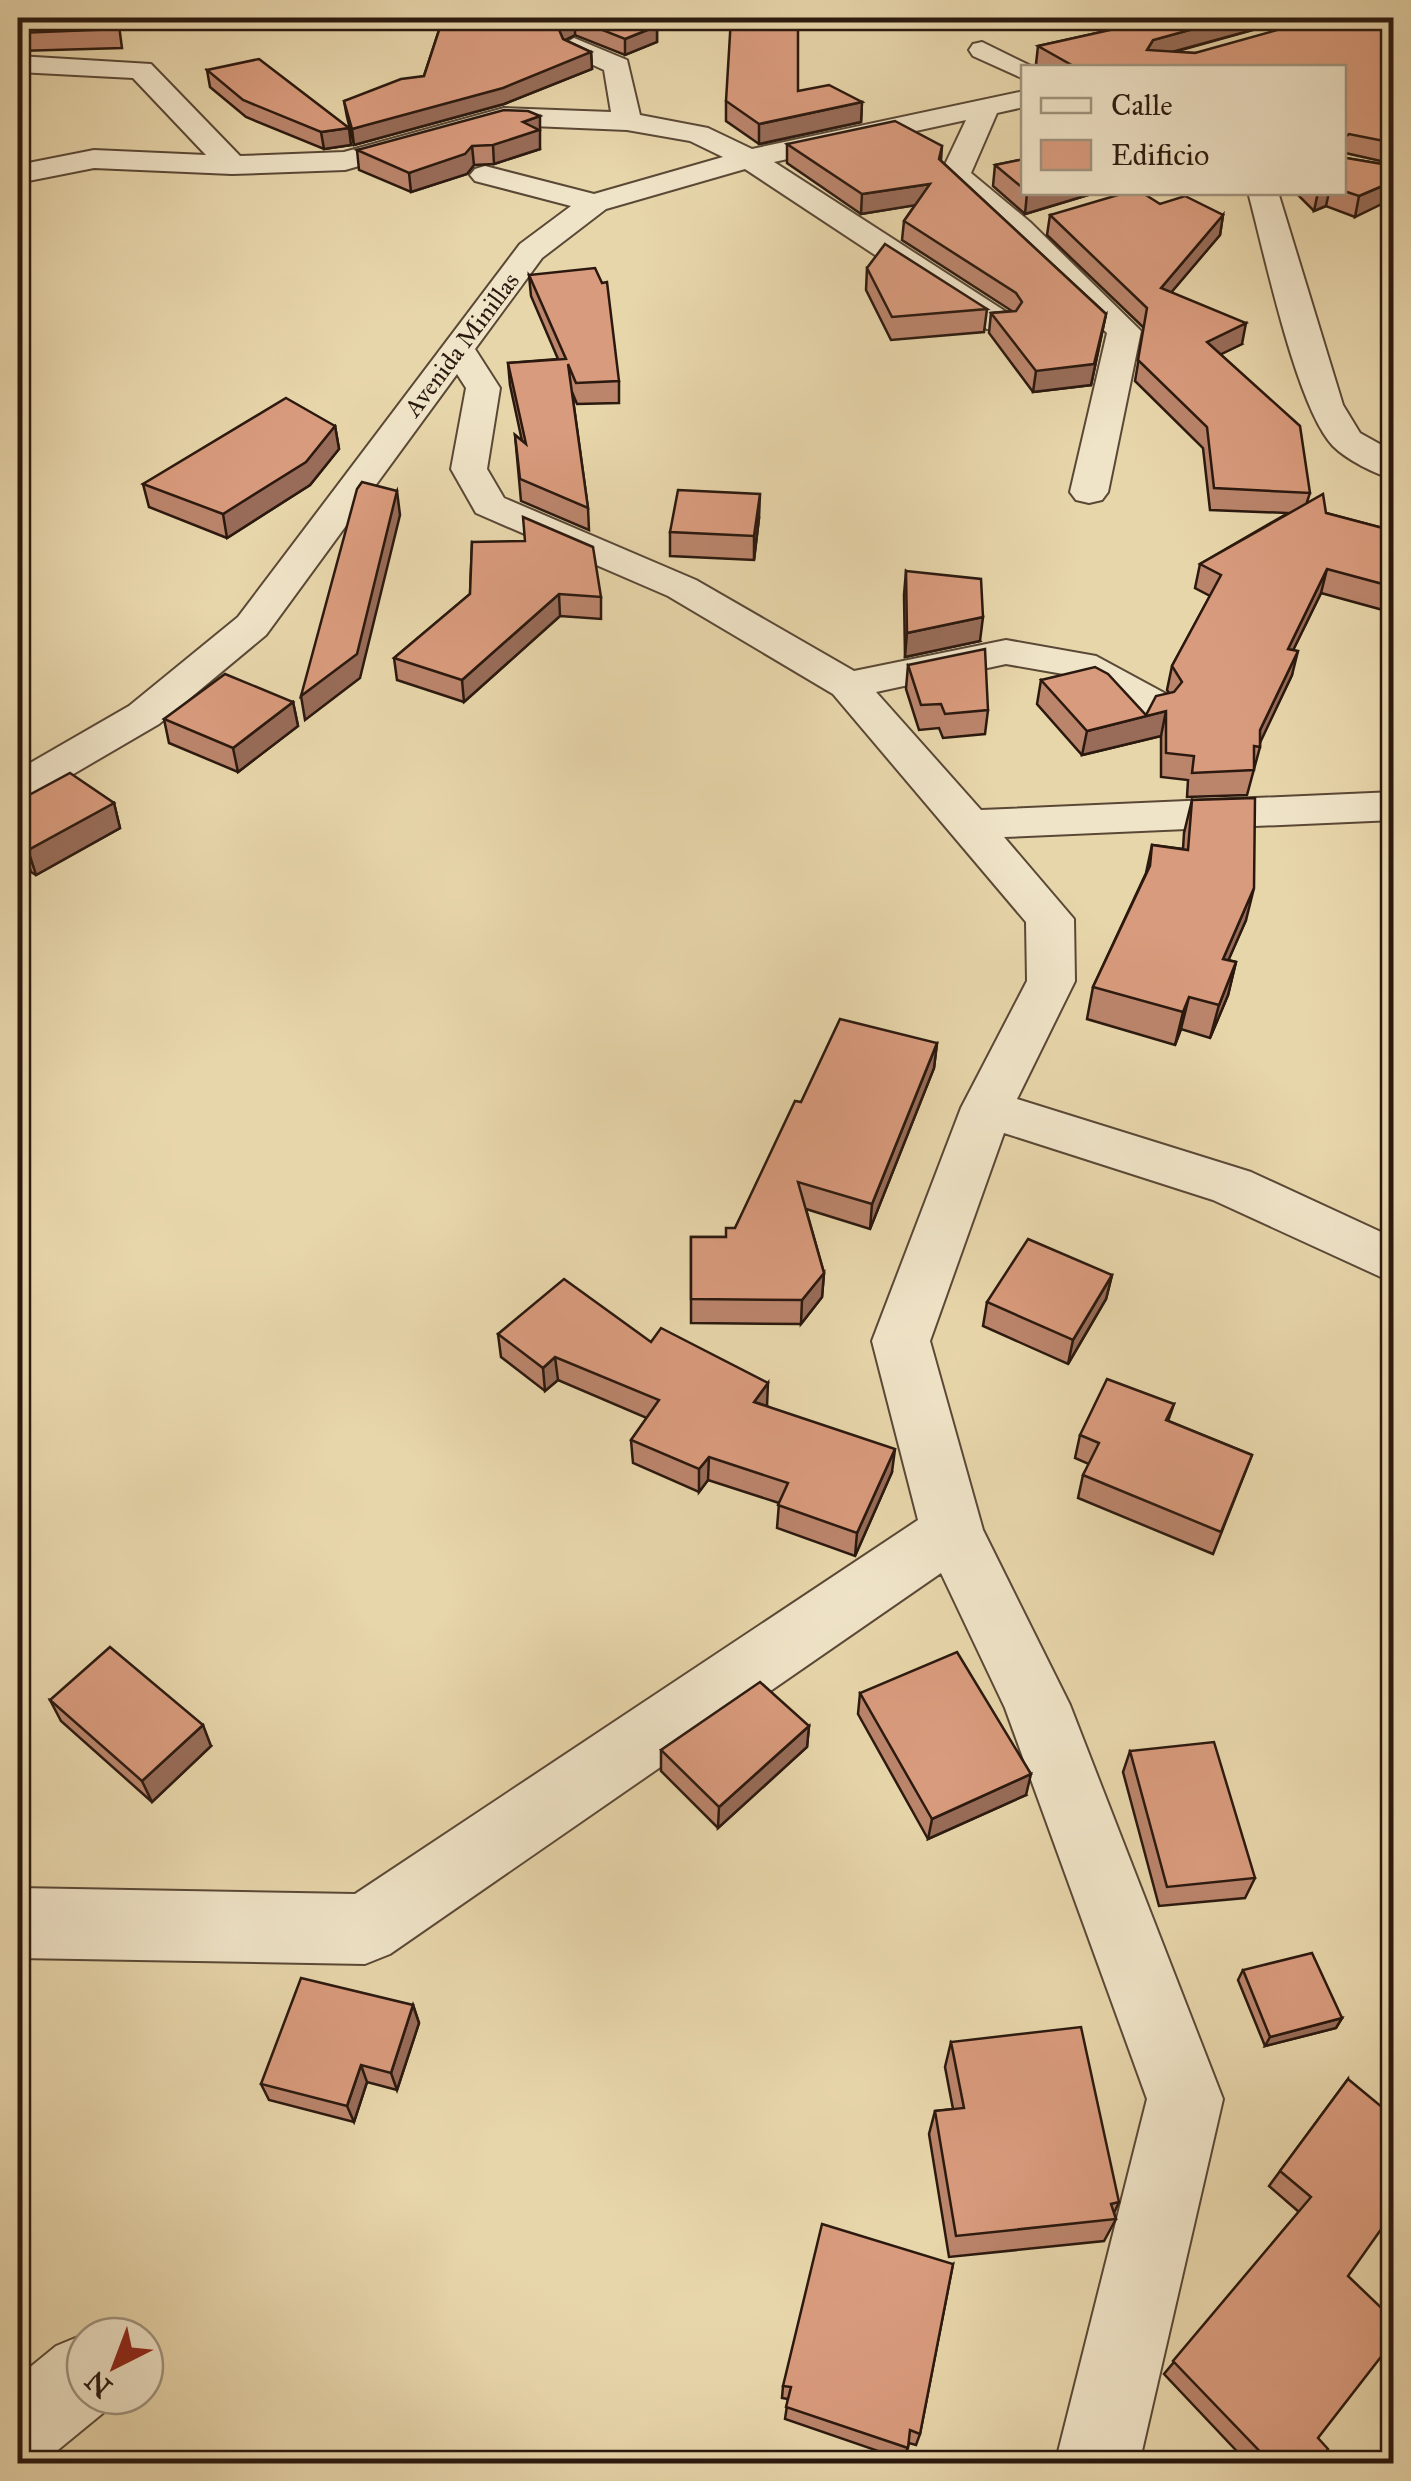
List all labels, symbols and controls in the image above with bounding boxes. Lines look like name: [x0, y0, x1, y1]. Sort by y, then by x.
legend: [1021, 65, 1346, 195]
text: Calle: [1111, 87, 1173, 123]
text: Edificio: [1111, 137, 1209, 173]
street label: Avenida Minillas: [396, 266, 526, 424]
north arrow: [65, 2316, 165, 2416]
text: N: [78, 2363, 119, 2405]

